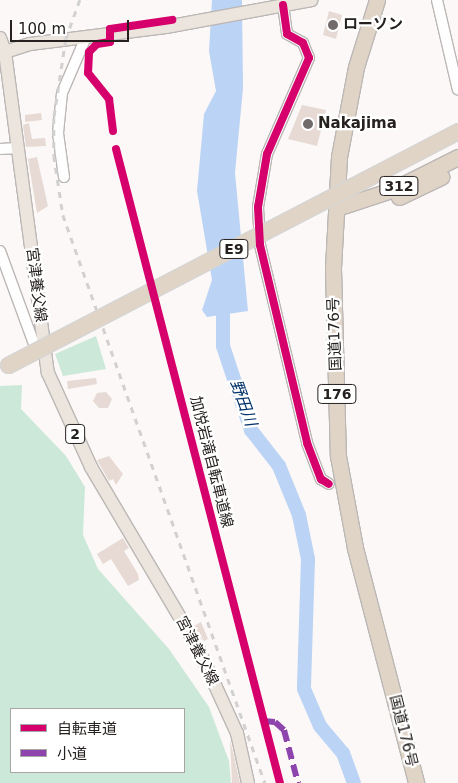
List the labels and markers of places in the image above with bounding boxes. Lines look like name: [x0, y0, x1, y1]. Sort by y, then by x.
place label: ローソン: [343, 16, 403, 34]
marker: ローソン: [327, 19, 339, 31]
place label: Nakajima: [318, 115, 397, 133]
marker: Nakajima: [302, 118, 314, 130]

